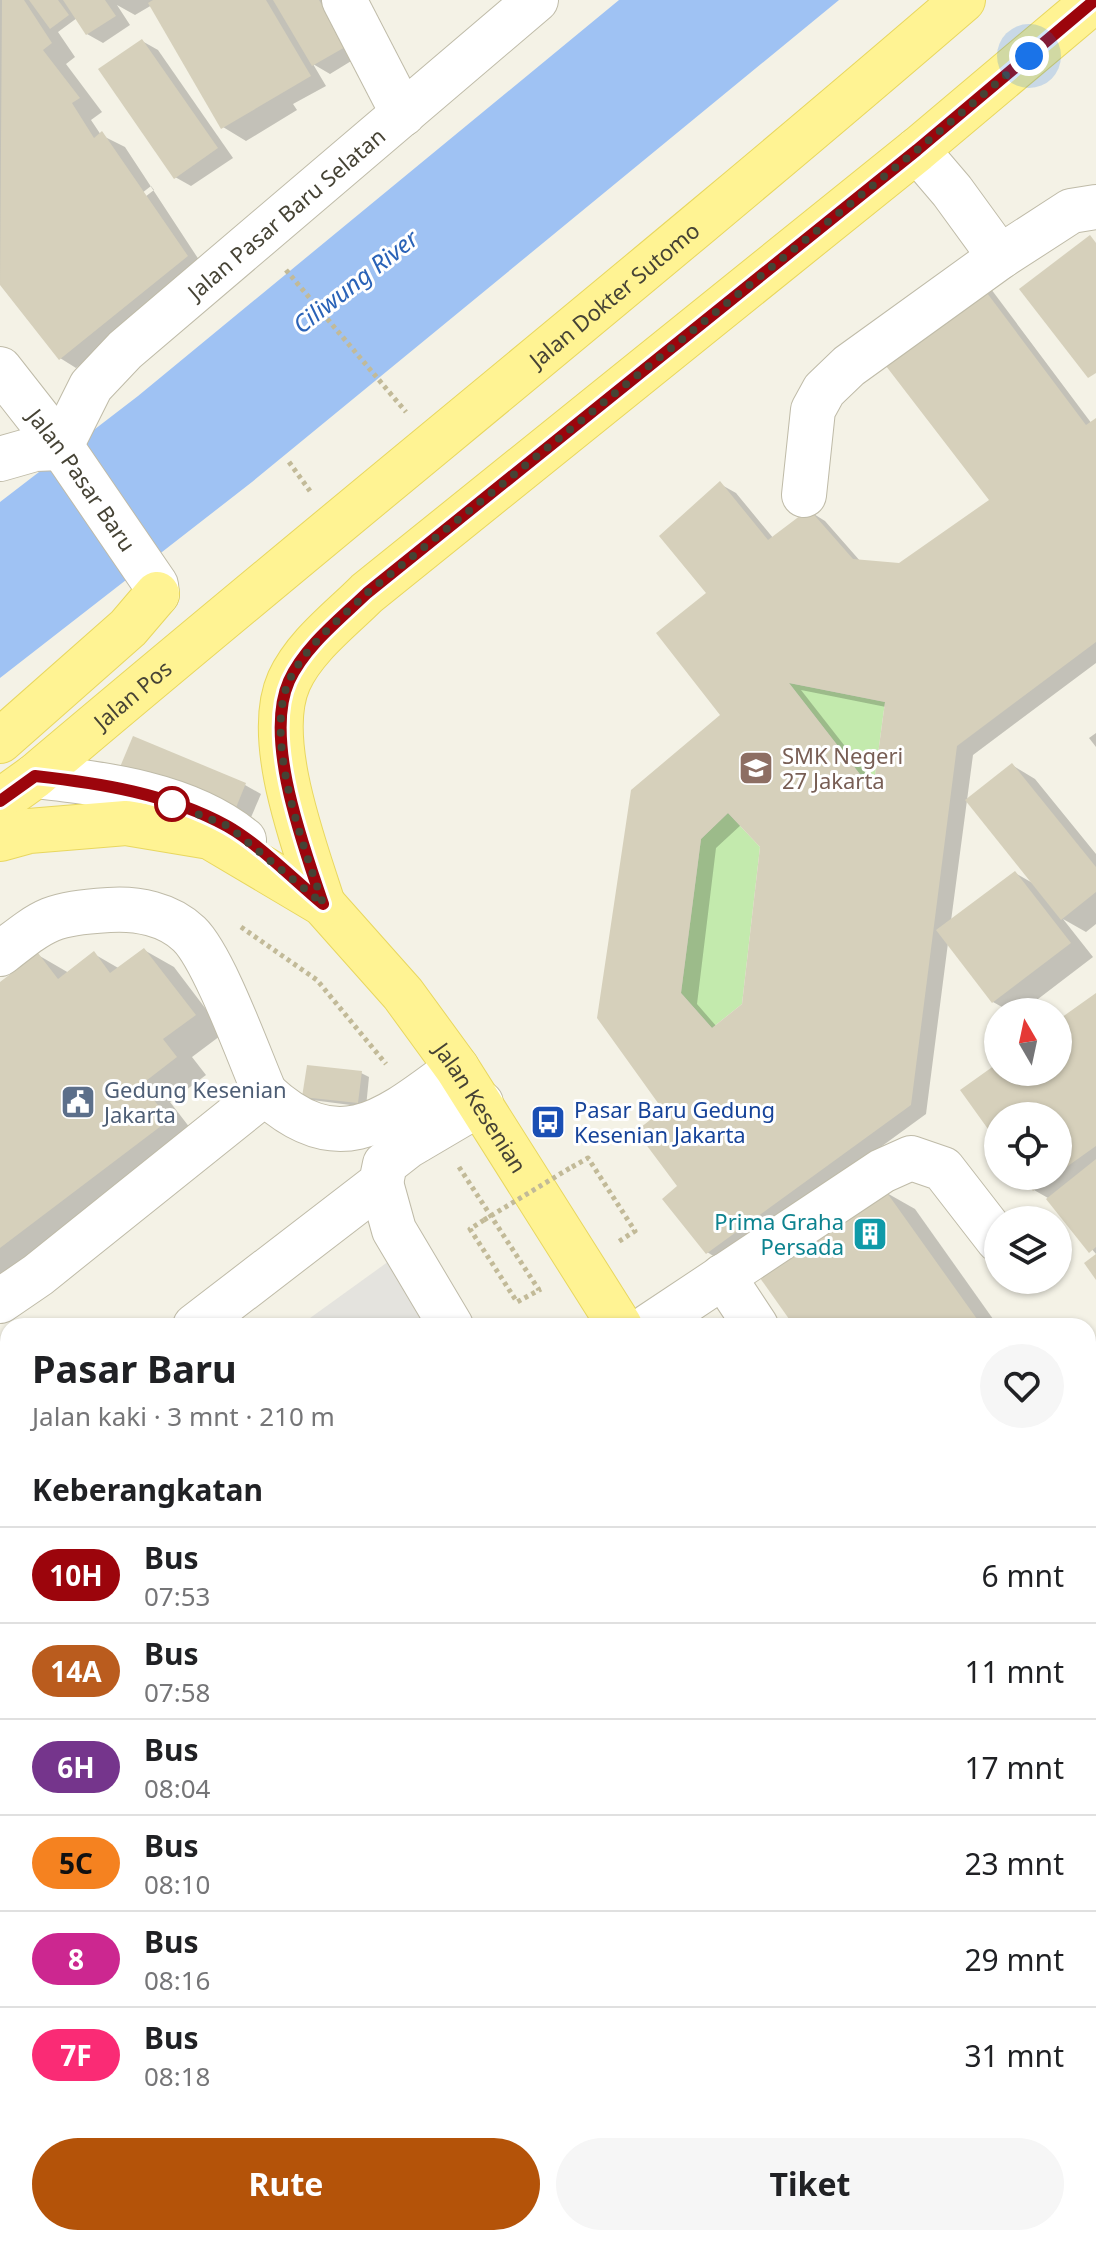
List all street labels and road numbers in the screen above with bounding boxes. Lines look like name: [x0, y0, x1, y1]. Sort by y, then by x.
street label: Jalan Pasar Baru Selatan: [179, 120, 391, 307]
street label: Jalan Dokter Sutomo: [521, 215, 705, 375]
street label: Jalan Pasar Baru: [20, 401, 143, 557]
street label: Jalan Pos: [85, 653, 177, 737]
street label: Jalan Kesenian: [427, 1034, 534, 1178]

